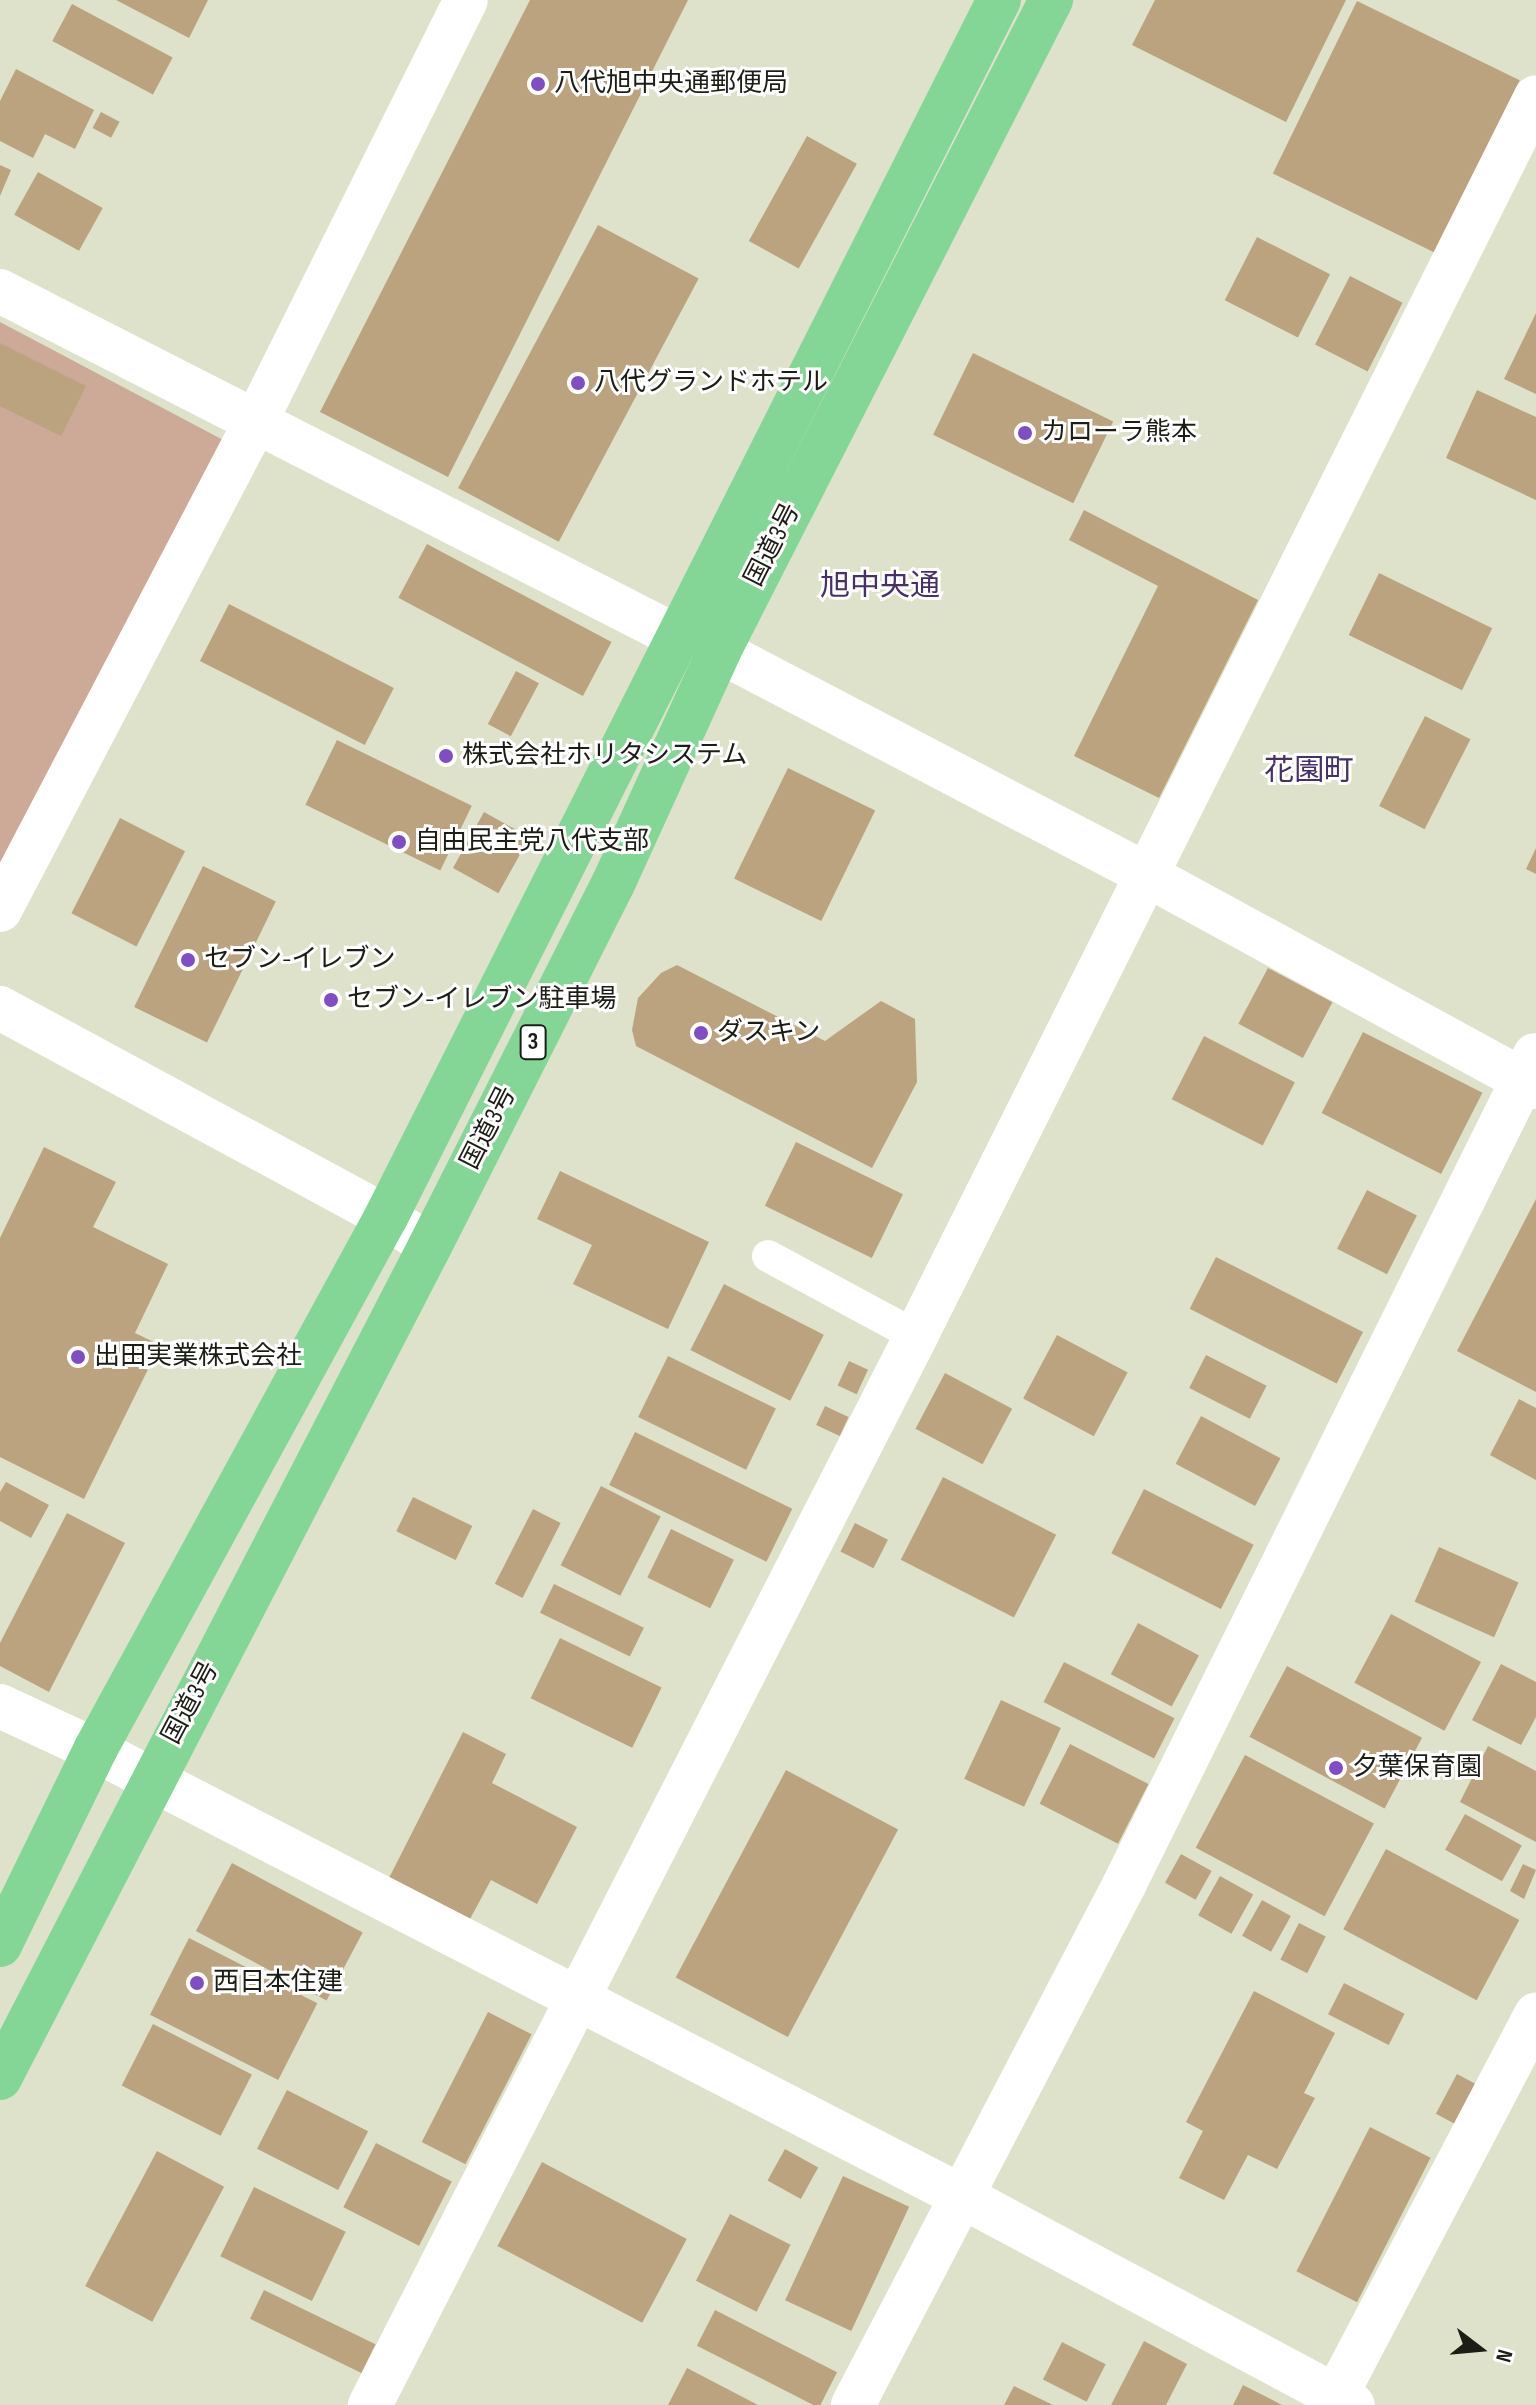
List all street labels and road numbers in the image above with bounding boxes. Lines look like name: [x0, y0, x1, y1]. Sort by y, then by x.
street label: 国道3号: [739, 498, 807, 592]
road number: 3: [519, 1022, 547, 1062]
street label: 国道3号: [455, 1081, 523, 1175]
street label: 国道3号: [156, 1656, 226, 1750]

